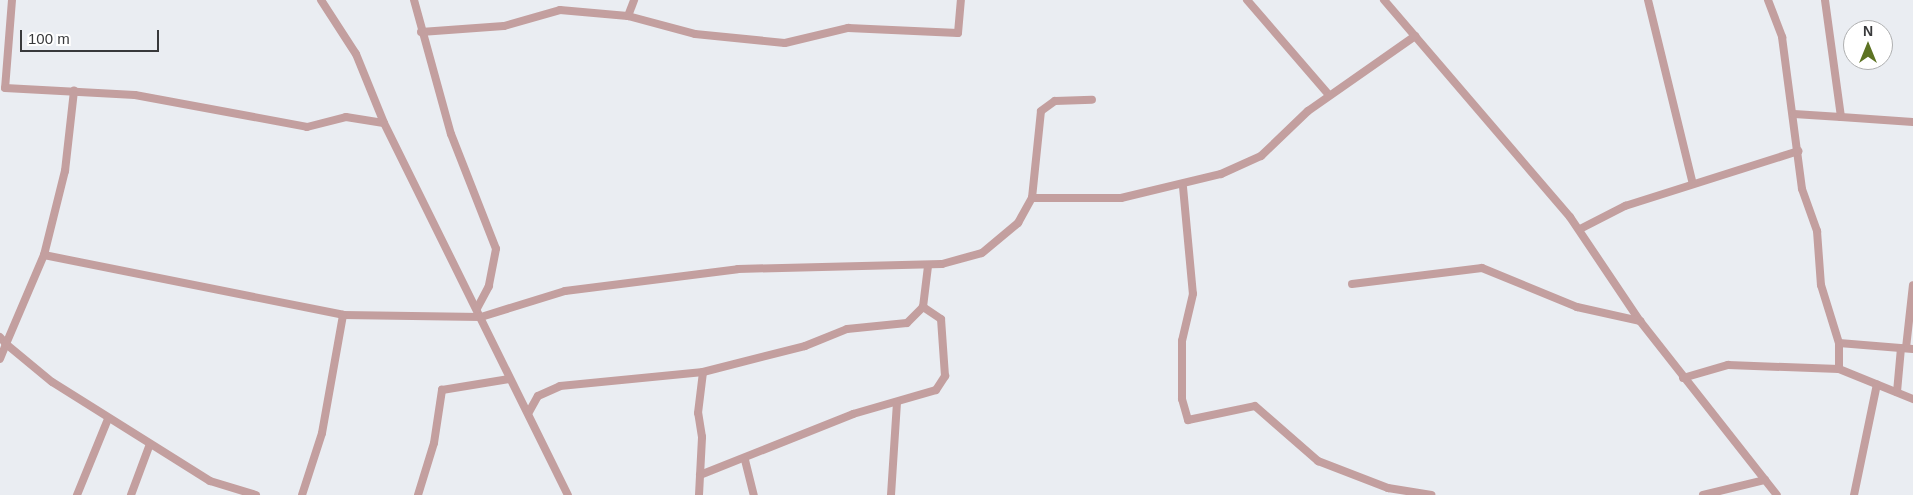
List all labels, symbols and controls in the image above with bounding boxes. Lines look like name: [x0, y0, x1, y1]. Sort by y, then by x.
scale bar: [22, 20, 161, 52]
north arrow: [1843, 20, 1893, 70]
text: N: [1863, 23, 1873, 39]
text: 100 m: [28, 30, 70, 47]

